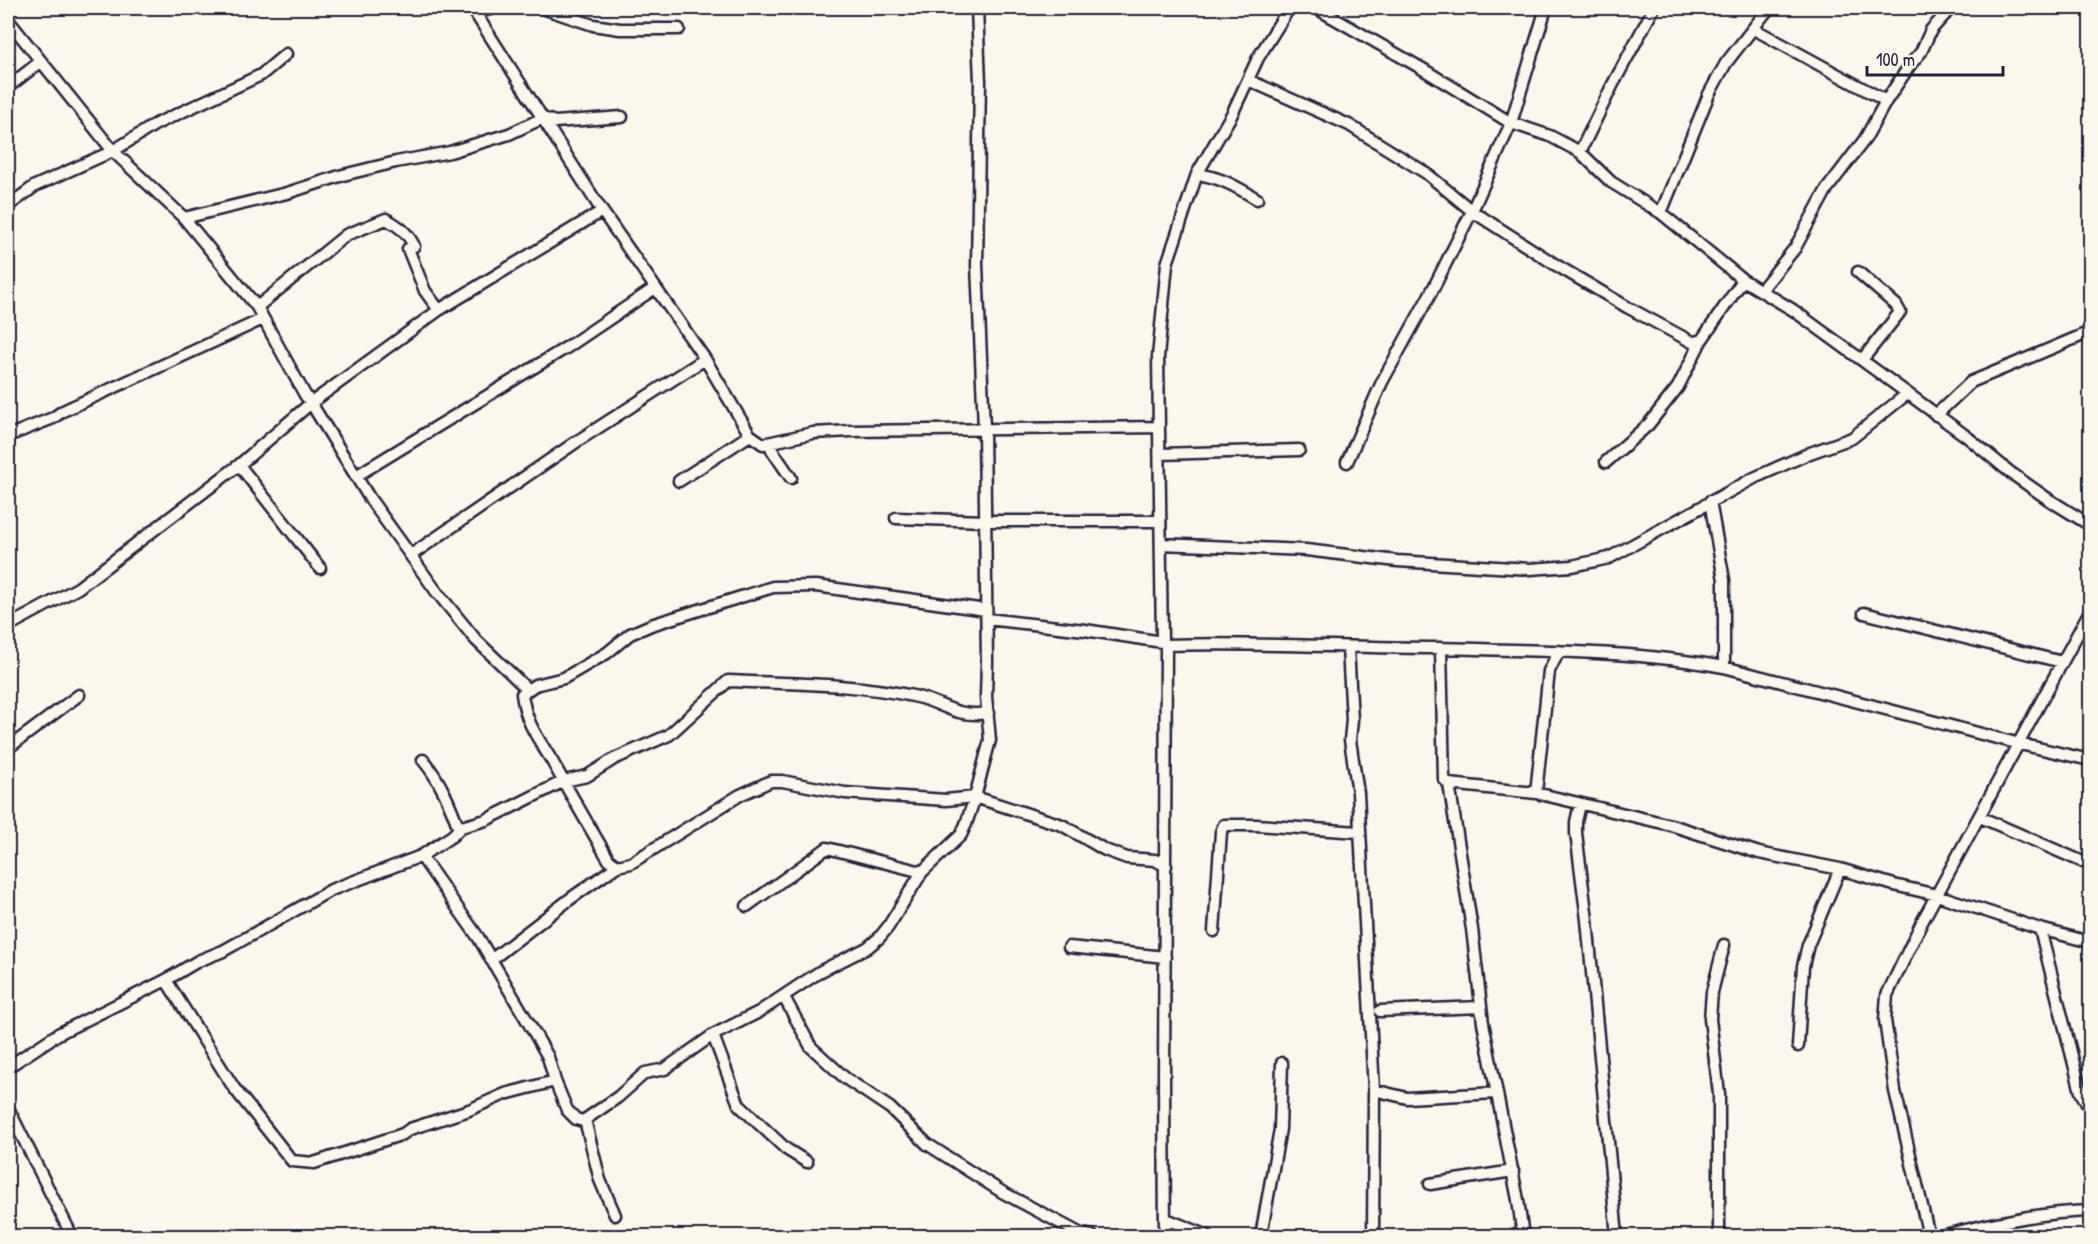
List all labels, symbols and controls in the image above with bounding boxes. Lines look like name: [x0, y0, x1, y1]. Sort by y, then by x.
scale bar: [1867, 39, 2004, 77]
text: 100 m: [1876, 47, 1915, 72]

